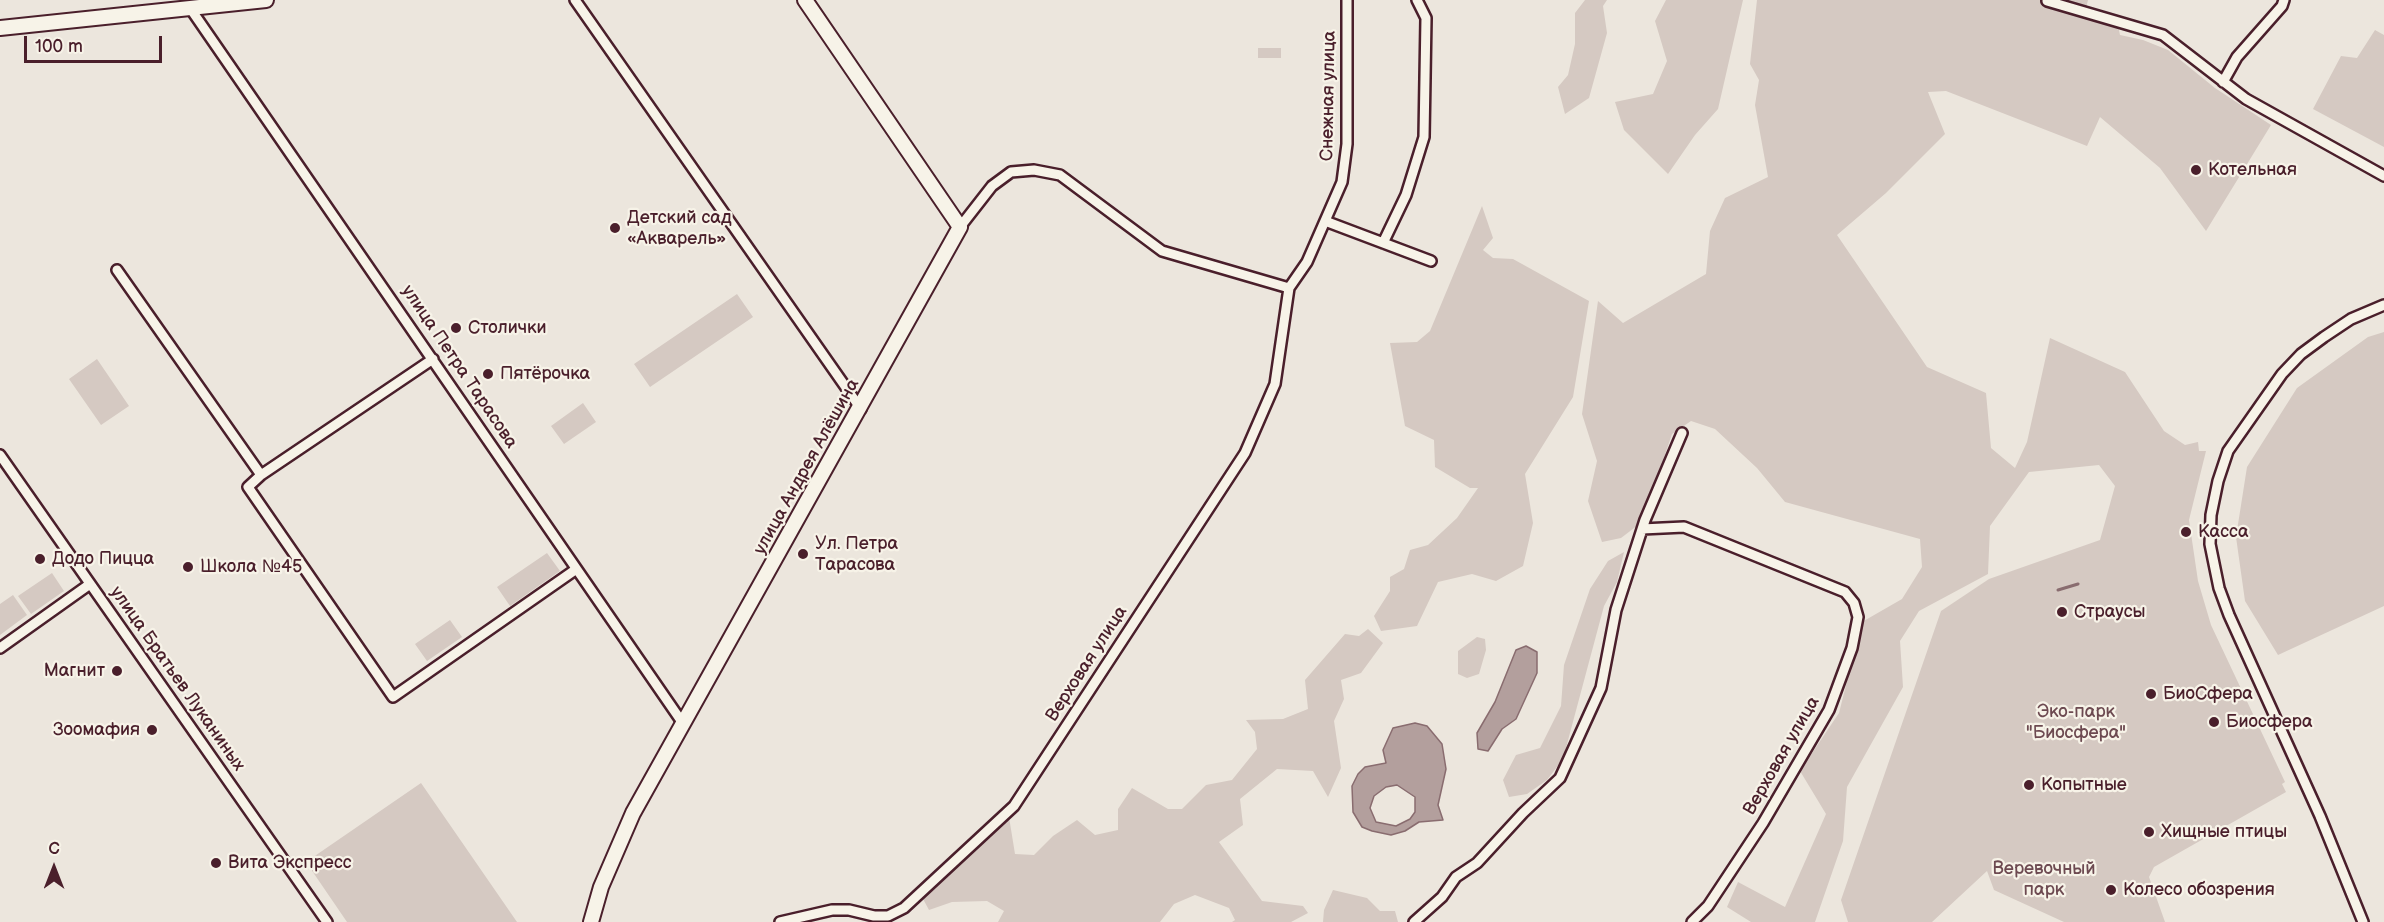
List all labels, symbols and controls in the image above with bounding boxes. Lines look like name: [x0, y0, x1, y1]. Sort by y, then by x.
scale bar: [27, 24, 165, 62]
street label: Снежная улица: [1317, 31, 1341, 161]
text: 100 m: [35, 36, 83, 57]
place label: Котельная: [2208, 159, 2297, 181]
marker: Котельная: [2189, 163, 2203, 177]
place label: Детский сад «Акварель»: [627, 207, 732, 250]
marker: Детский сад «Акварель»: [608, 221, 622, 235]
street label: улица Петра Тарасова: [396, 281, 522, 453]
place label: Столички: [468, 317, 547, 339]
marker: Столички: [449, 321, 463, 335]
place label: Пятёрочка: [500, 363, 590, 385]
marker: Пятёрочка: [481, 367, 495, 381]
street label: улица Андрея Алёшина: [750, 375, 864, 559]
place label: Касса: [2198, 521, 2249, 543]
marker: Касса: [2179, 525, 2193, 539]
place label: Ул. Петра Тарасова: [815, 533, 898, 576]
marker: Ул. Петра Тарасова: [796, 547, 810, 561]
place label: Додо Пицца: [52, 548, 154, 570]
marker: Додо Пицца: [33, 552, 47, 566]
place label: Школа №45: [200, 556, 302, 578]
marker: Школа №45: [181, 560, 195, 574]
street label: улица Братьев Луканиных: [105, 582, 249, 776]
place label: Страусы: [2074, 601, 2145, 623]
street label: Верховая улица: [1042, 602, 1132, 726]
marker: Страусы: [2055, 605, 2069, 619]
place label: Магнит: [44, 660, 105, 682]
marker: Магнит: [110, 664, 124, 678]
place label: БиоСфера: [2163, 683, 2253, 705]
marker: БиоСфера: [2144, 687, 2158, 701]
street label: Верховая улица: [1739, 693, 1825, 819]
park label: Эко-парк "Биосфера": [2026, 701, 2126, 744]
place label: Биосфера: [2226, 711, 2313, 733]
marker: Биосфера: [2207, 715, 2221, 729]
place label: Зоомафия: [53, 719, 140, 741]
marker: Зоомафия: [145, 723, 159, 737]
place label: Копытные: [2041, 774, 2127, 796]
marker: Копытные: [2022, 778, 2036, 792]
place label: Хищные птицы: [2161, 821, 2287, 843]
marker: Хищные птицы: [2142, 825, 2156, 839]
north arrow: [24, 838, 84, 898]
text: С: [48, 840, 60, 859]
place label: Вита Экспресс: [228, 852, 352, 874]
marker: Вита Экспресс: [209, 856, 223, 870]
park label: Веревочный парк: [1992, 858, 2096, 900]
place label: Колесо обозрения: [2123, 879, 2275, 901]
marker: Колесо обозрения: [2104, 883, 2118, 897]

